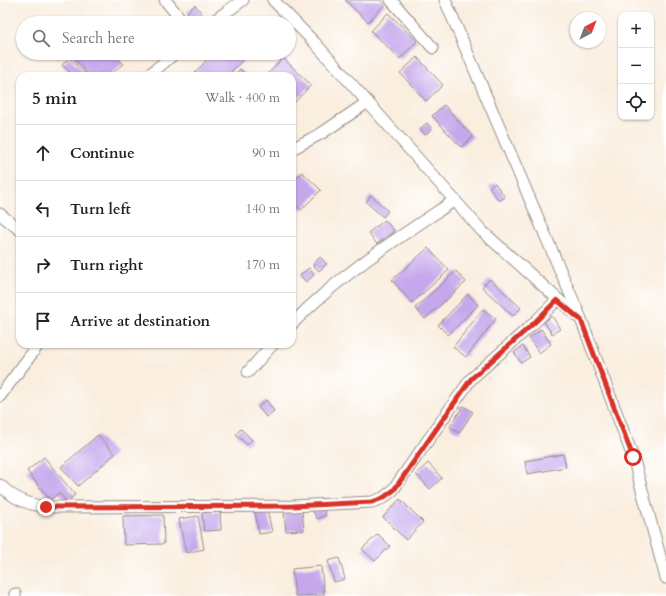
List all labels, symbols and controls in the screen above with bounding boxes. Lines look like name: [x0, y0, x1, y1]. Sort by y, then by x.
north arrow: [570, 12, 606, 48]
map controls: [618, 12, 654, 120]
button: +: [618, 12, 654, 48]
search box: [16, 16, 296, 60]
icon: search: [30, 27, 52, 49]
text: Search here: [62, 28, 135, 48]
button: −: [618, 48, 654, 84]
button: locate: [618, 84, 654, 120]
text: 5 min: [32, 87, 77, 110]
text: Walk · 400 m: [205, 89, 280, 107]
icon: ahead: [32, 142, 54, 164]
text: Continue: [70, 143, 135, 163]
text: 90 m: [252, 144, 280, 162]
icon: left: [32, 198, 54, 220]
text: Turn left: [70, 199, 131, 219]
text: 140 m: [246, 200, 280, 218]
icon: right: [32, 254, 54, 276]
text: Turn right: [70, 255, 143, 275]
text: 170 m: [246, 256, 280, 274]
icon: arrive: [32, 310, 54, 332]
text: Arrive at destination: [70, 311, 210, 331]
route start: [624, 448, 642, 466]
route end: [37, 498, 55, 516]

